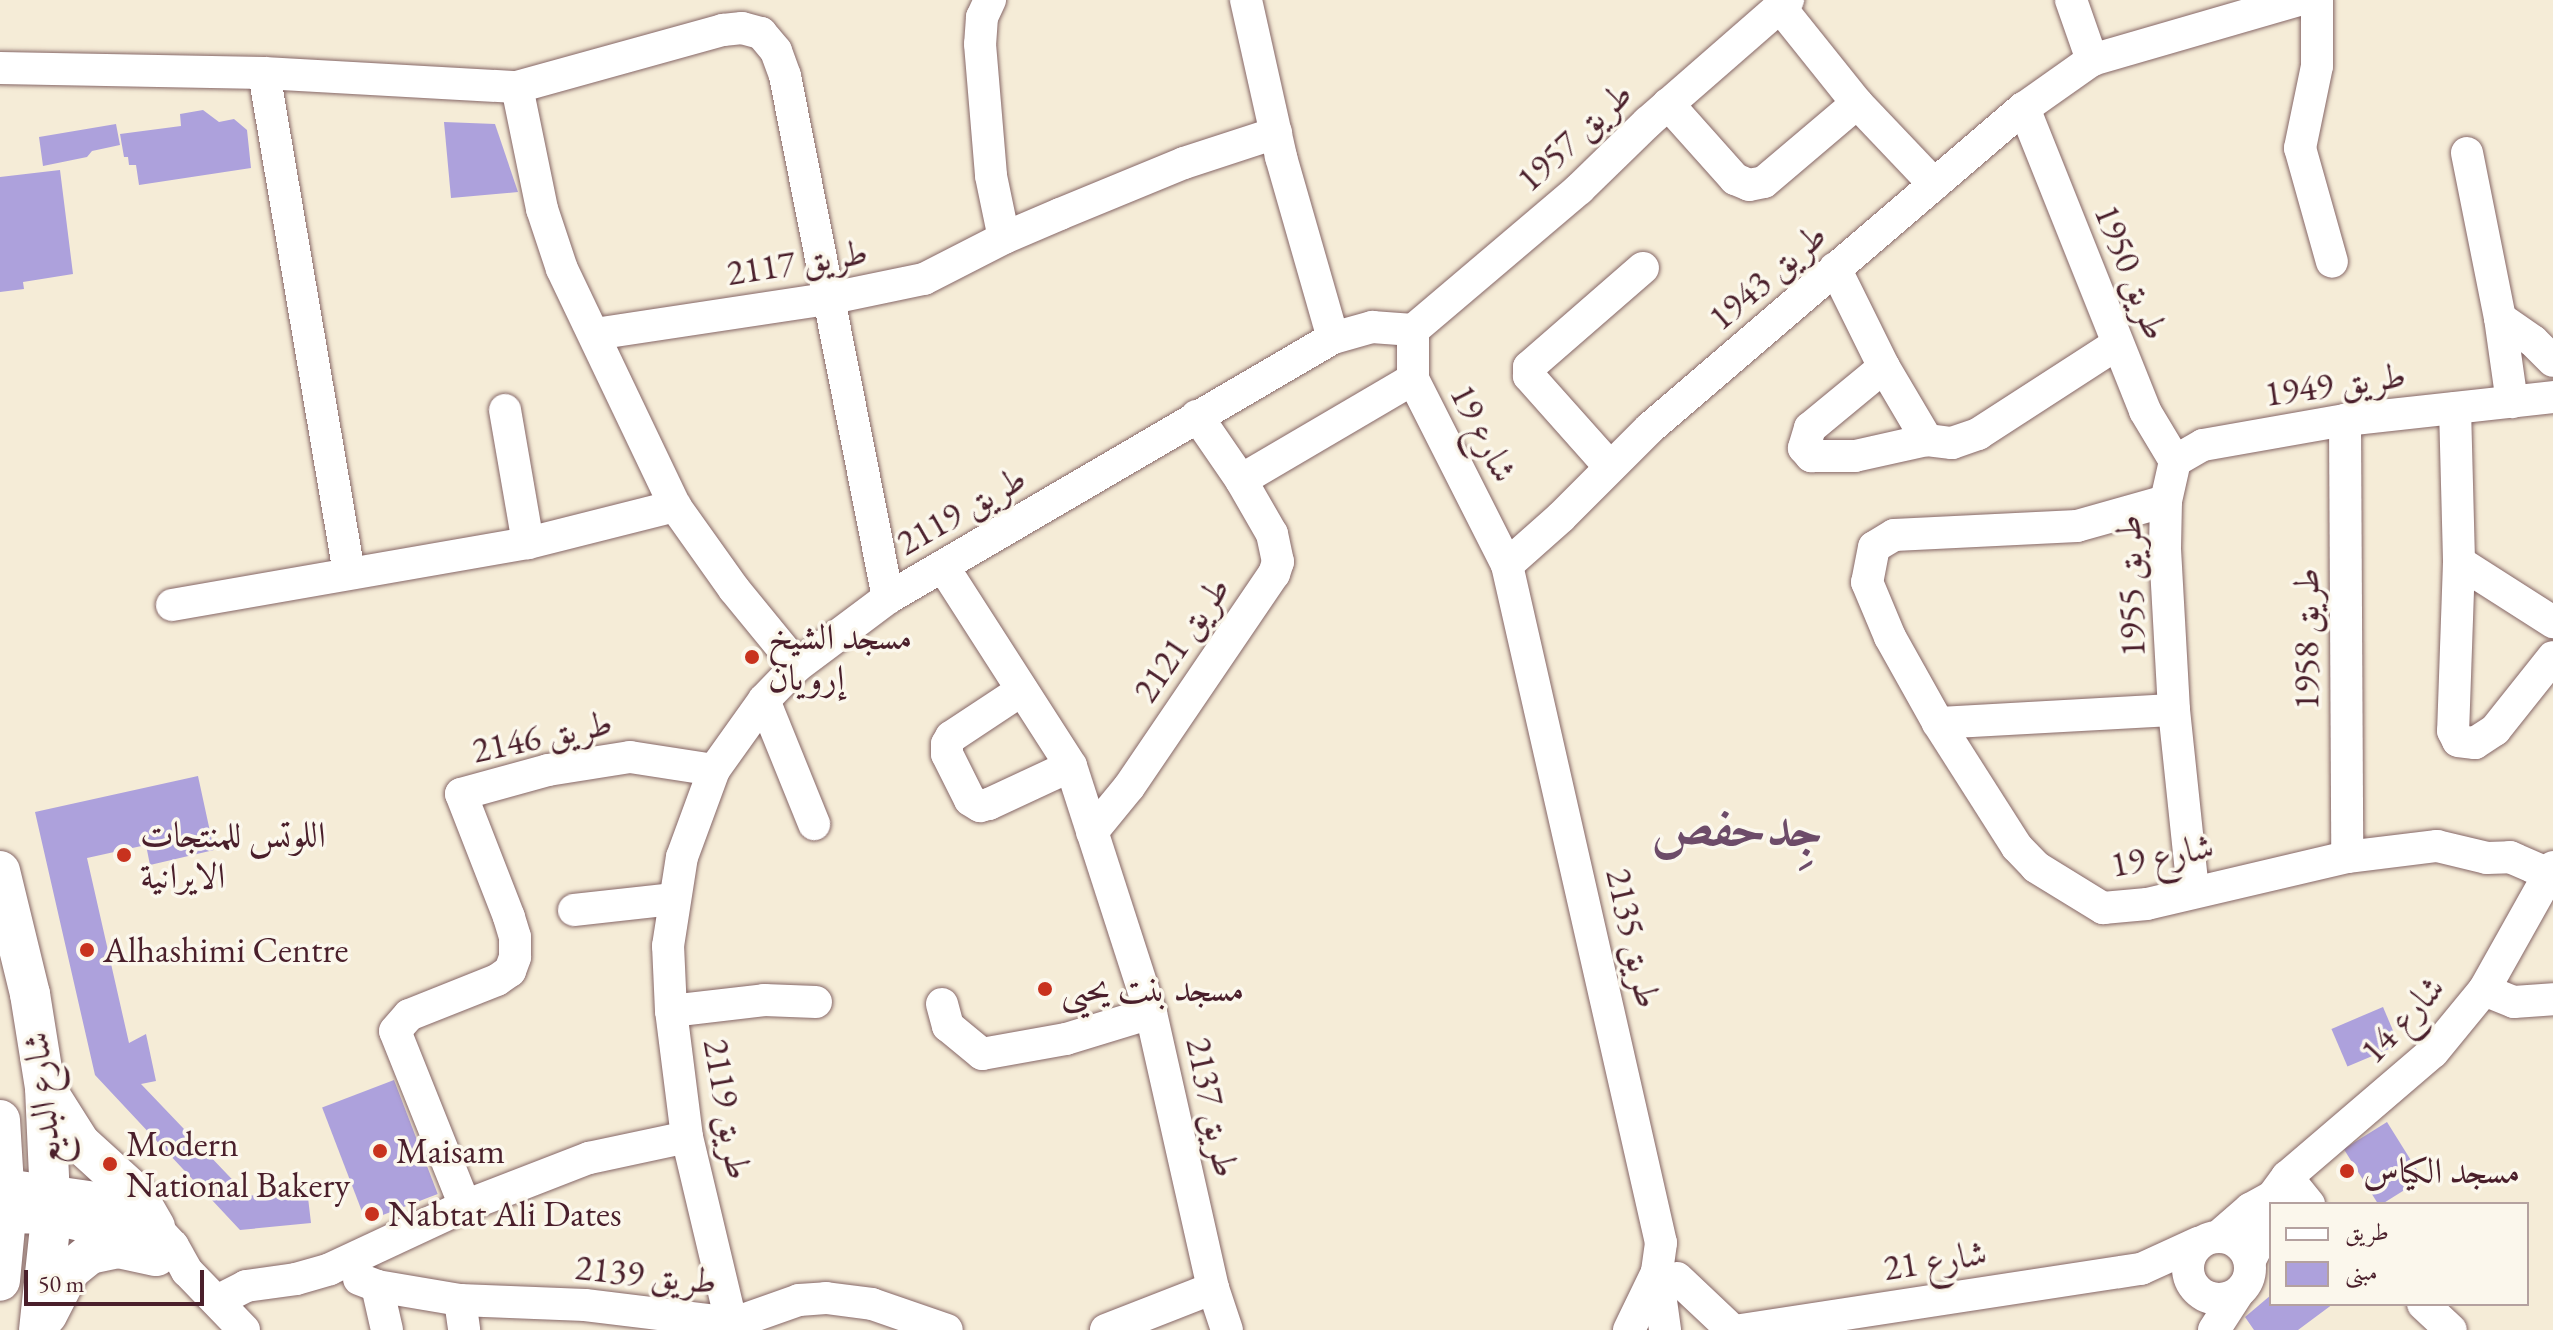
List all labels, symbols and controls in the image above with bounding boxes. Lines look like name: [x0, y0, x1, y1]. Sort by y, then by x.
street label: طريق 1957: [1507, 72, 1641, 200]
street label: طريق 1950: [2085, 198, 2179, 346]
street label: طريق 1943: [1699, 213, 1835, 339]
street label: طريق 2117: [723, 230, 871, 294]
street label: طريق 1949: [2262, 353, 2408, 415]
street label: شارع 19: [1441, 377, 1527, 489]
street label: طريق 2119: [889, 456, 1033, 564]
street label: طريق 1955: [2106, 514, 2154, 658]
street label: طريق 2121: [1123, 568, 1239, 710]
street label: طريق 1958: [2284, 568, 2328, 710]
place label: مسجد الشيخ إرويان: [768, 614, 912, 699]
marker: مسجد الشيخ إرويان: [743, 648, 761, 666]
street label: طريق 2146: [468, 700, 616, 772]
district label: جِدحفص: [1651, 796, 1823, 858]
place label: اللوتس للمنتجات الايرانية: [140, 812, 326, 897]
street label: شارع 19: [2107, 824, 2217, 886]
marker: اللوتس للمنتجات الايرانية: [115, 846, 133, 864]
street label: طريق 2135: [1597, 864, 1671, 1012]
place label: Alhashimi Centre: [103, 928, 348, 972]
marker: Alhashimi Centre: [78, 941, 96, 959]
street label: شارع 14: [2351, 966, 2453, 1072]
place label: مسجد بنت يحيى: [1061, 967, 1244, 1011]
marker: مسجد بنت يحيى: [1036, 980, 1054, 998]
street label: شارع البديع: [14, 1030, 70, 1168]
street label: طريق 2137: [1177, 1033, 1249, 1181]
street label: طريق 2119: [694, 1035, 762, 1183]
place label: Modern National Bakery: [126, 1121, 350, 1206]
place label: Maisam: [396, 1129, 505, 1173]
marker: Maisam: [371, 1142, 389, 1160]
place label: مسجد الكياس: [2363, 1149, 2520, 1193]
marker: Modern National Bakery: [101, 1155, 119, 1173]
marker: مسجد الكياس: [2338, 1162, 2356, 1180]
place label: Nabtat Ali Dates: [388, 1192, 622, 1236]
legend: [2269, 1202, 2529, 1306]
marker: Nabtat Ali Dates: [363, 1205, 381, 1223]
text: طريق: [2345, 1216, 2389, 1247]
street label: شارع 21: [1880, 1231, 1990, 1289]
street label: طريق 2139: [573, 1245, 719, 1303]
scale bar: [28, 1254, 208, 1304]
text: مبنى: [2345, 1256, 2378, 1287]
text: 50 m: [38, 1268, 85, 1299]

